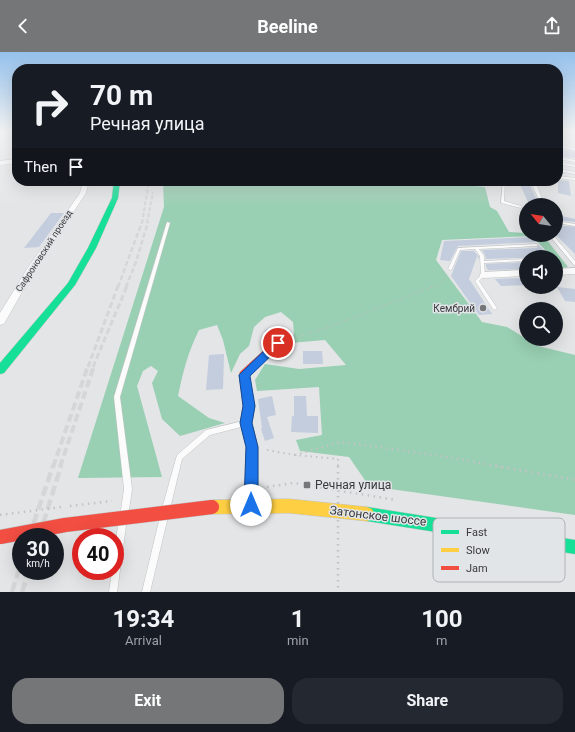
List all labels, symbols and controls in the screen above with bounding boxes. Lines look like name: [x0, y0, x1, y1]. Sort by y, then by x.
icon: back: [12, 15, 34, 37]
icon: share: [541, 15, 563, 37]
text: Beeline: [257, 16, 318, 37]
text: 70 m: [90, 79, 153, 112]
icon: right: [24, 80, 76, 132]
text: Речная улица: [90, 113, 205, 134]
icon: arrive: [65, 156, 87, 178]
text: Then: [24, 158, 57, 176]
north arrow: [519, 198, 563, 242]
map controls: [519, 198, 563, 346]
street label: Сафроновский проезд: [14, 208, 74, 294]
button: sound: [519, 250, 563, 294]
button: search: [519, 302, 563, 346]
place label: Кембрий: [433, 303, 475, 314]
marker: Кембрий: [478, 303, 488, 313]
pin: [261, 326, 295, 360]
icon: arrive: [267, 332, 289, 354]
place label: Речная улица: [315, 478, 391, 492]
marker: Речная улица: [302, 480, 312, 490]
position arrow: [230, 484, 272, 526]
street label: Затонское шоссе: [329, 503, 427, 529]
legend: [433, 518, 565, 582]
text: Fast: [466, 526, 488, 539]
speed limit sign: 40: [72, 528, 124, 580]
text: 30: [27, 537, 49, 561]
text: Slow: [466, 544, 490, 557]
text: km/h: [26, 558, 50, 569]
text: Jam: [466, 562, 488, 575]
text: 19:34: [113, 605, 174, 633]
text: 1: [291, 605, 305, 633]
text: 100: [421, 605, 462, 633]
text: Arrival: [125, 633, 162, 648]
text: min: [287, 633, 309, 648]
text: m: [436, 633, 448, 648]
button: Exit: [12, 678, 284, 724]
button: Share: [292, 678, 563, 724]

